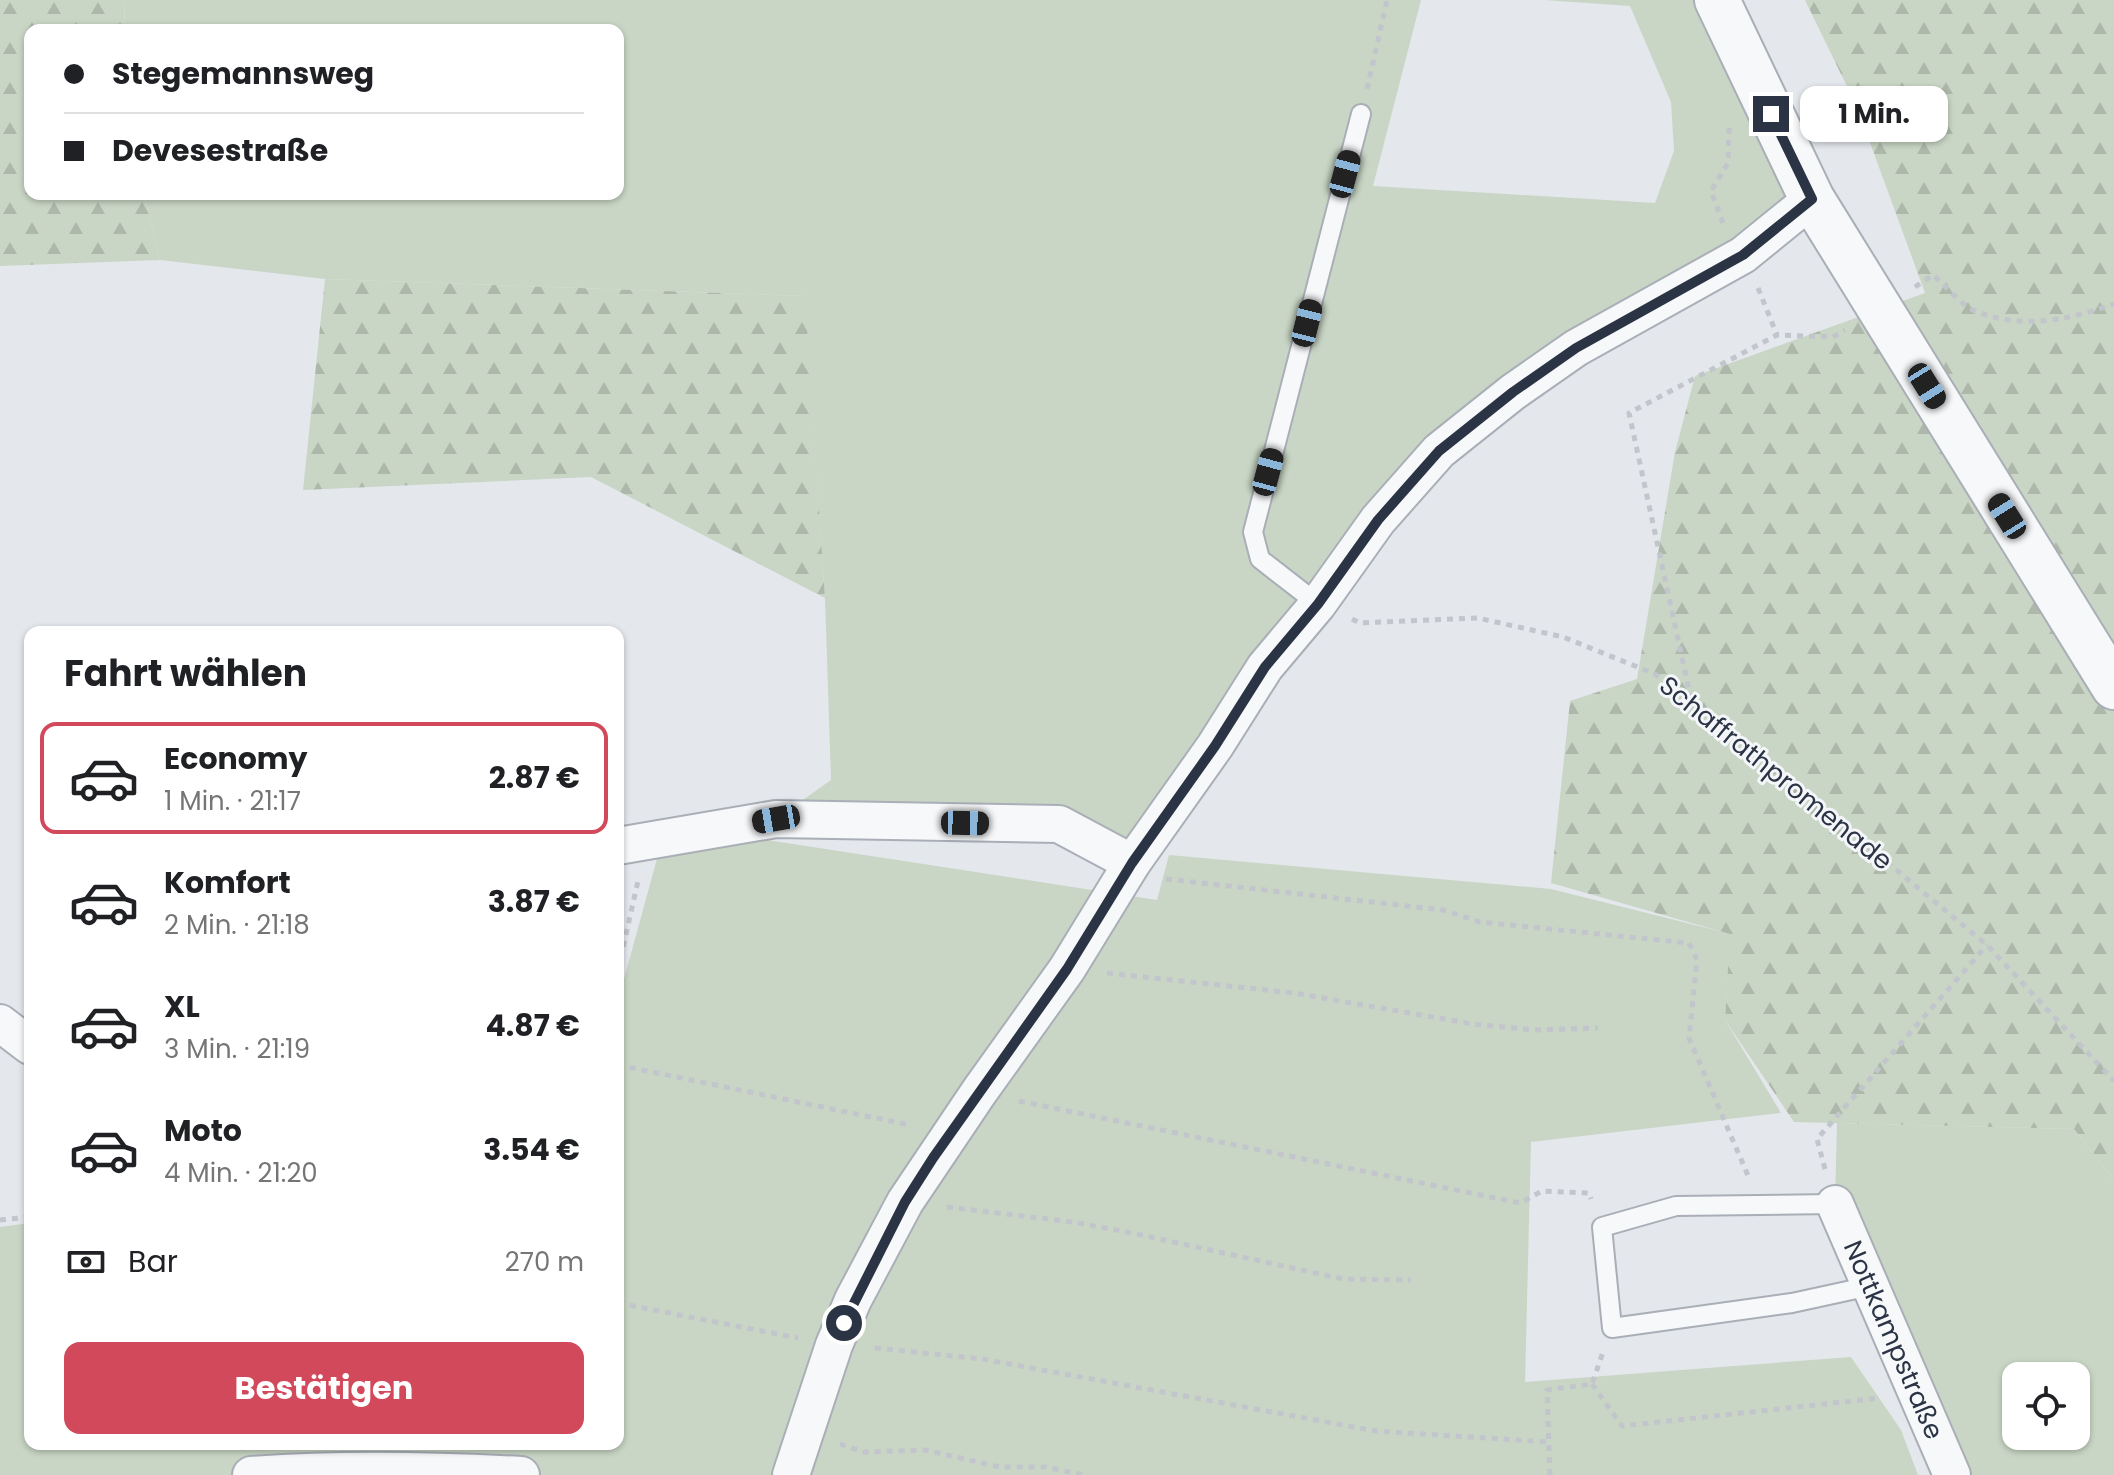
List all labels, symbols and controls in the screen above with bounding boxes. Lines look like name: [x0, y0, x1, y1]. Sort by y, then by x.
text: Stegemannsweg: [112, 52, 374, 95]
callout: 1 Min.: [1799, 86, 1947, 142]
route end: [1753, 96, 1789, 132]
text: 1 Min.: [1838, 96, 1910, 132]
text: Devesestraße: [112, 129, 328, 172]
car: [1327, 148, 1363, 200]
car: [1290, 297, 1324, 349]
car: [1904, 359, 1950, 413]
car: [1250, 446, 1286, 498]
car: [1984, 489, 2030, 543]
text: Fahrt wählen: [64, 648, 307, 699]
street label: Schaffrathpromenade: [1652, 668, 1900, 878]
text: Economy: [164, 737, 308, 780]
icon: car: [68, 742, 140, 814]
text: 2.87 €: [489, 756, 580, 799]
text: 1 Min. · 21:17: [164, 783, 301, 819]
car: [750, 803, 802, 835]
car: [941, 811, 989, 835]
text: Komfort: [164, 861, 291, 904]
icon: car: [68, 866, 140, 938]
text: 3.87 €: [488, 880, 580, 923]
text: 2 Min. · 21:18: [164, 907, 310, 943]
text: XL: [164, 985, 200, 1028]
icon: car: [68, 990, 140, 1062]
text: 4.87 €: [486, 1004, 580, 1047]
text: 3 Min. · 21:19: [164, 1031, 310, 1067]
text: Moto: [164, 1109, 242, 1152]
icon: car: [68, 1114, 140, 1186]
text: 3.54 €: [483, 1128, 580, 1171]
text: 4 Min. · 21:20: [164, 1155, 318, 1191]
street label: Nottkampstraße: [1835, 1235, 1952, 1445]
icon: cash: [64, 1240, 108, 1284]
text: Bar: [128, 1240, 178, 1283]
text: 270 m: [505, 1244, 584, 1280]
route start: [826, 1305, 862, 1341]
button: Bestätigen: [64, 1342, 584, 1434]
map controls: [2002, 1362, 2090, 1450]
button: locate: [2002, 1362, 2090, 1450]

